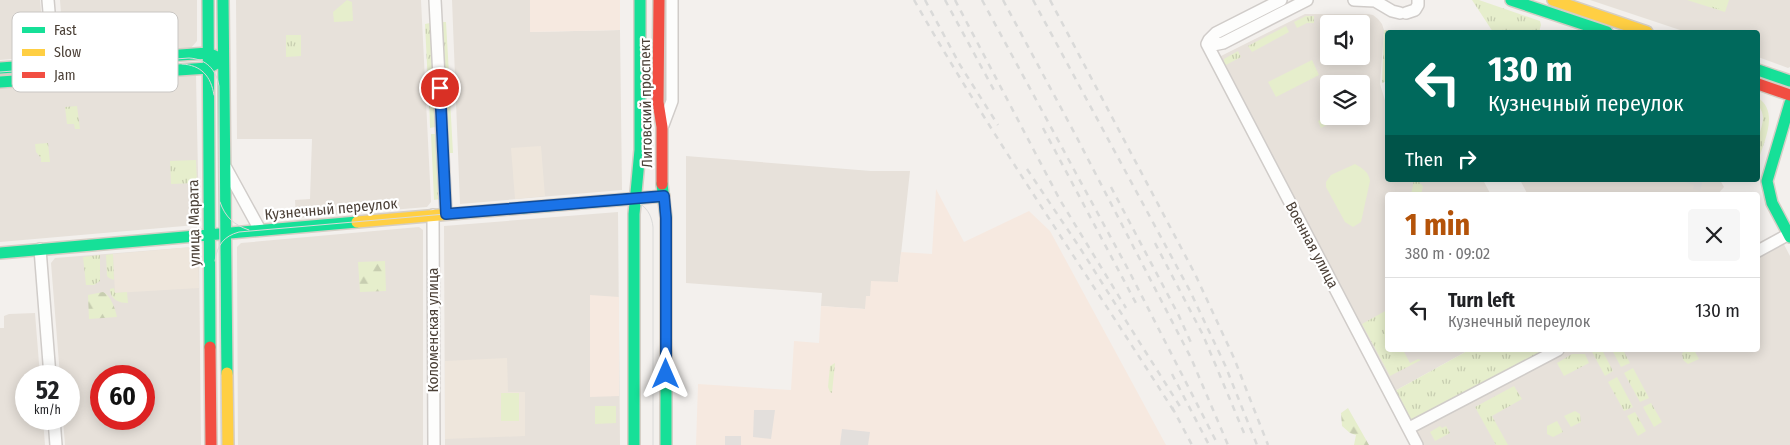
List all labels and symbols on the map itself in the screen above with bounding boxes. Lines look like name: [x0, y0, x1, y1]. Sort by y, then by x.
legend: [12, 12, 178, 92]
text: Fast: [54, 22, 77, 39]
street label: Лиговский проспект: [636, 37, 656, 168]
text: Slow: [54, 44, 81, 61]
text: Jam: [54, 67, 75, 84]
pin: [419, 67, 461, 109]
street label: улица Марата: [184, 179, 204, 267]
street label: Кузнечный переулок: [264, 194, 398, 224]
street label: Военная улица: [1282, 199, 1342, 291]
street label: Коломенская улица: [424, 268, 442, 392]
position arrow: [639, 347, 691, 399]
speed limit sign: 60: [90, 365, 155, 430]

